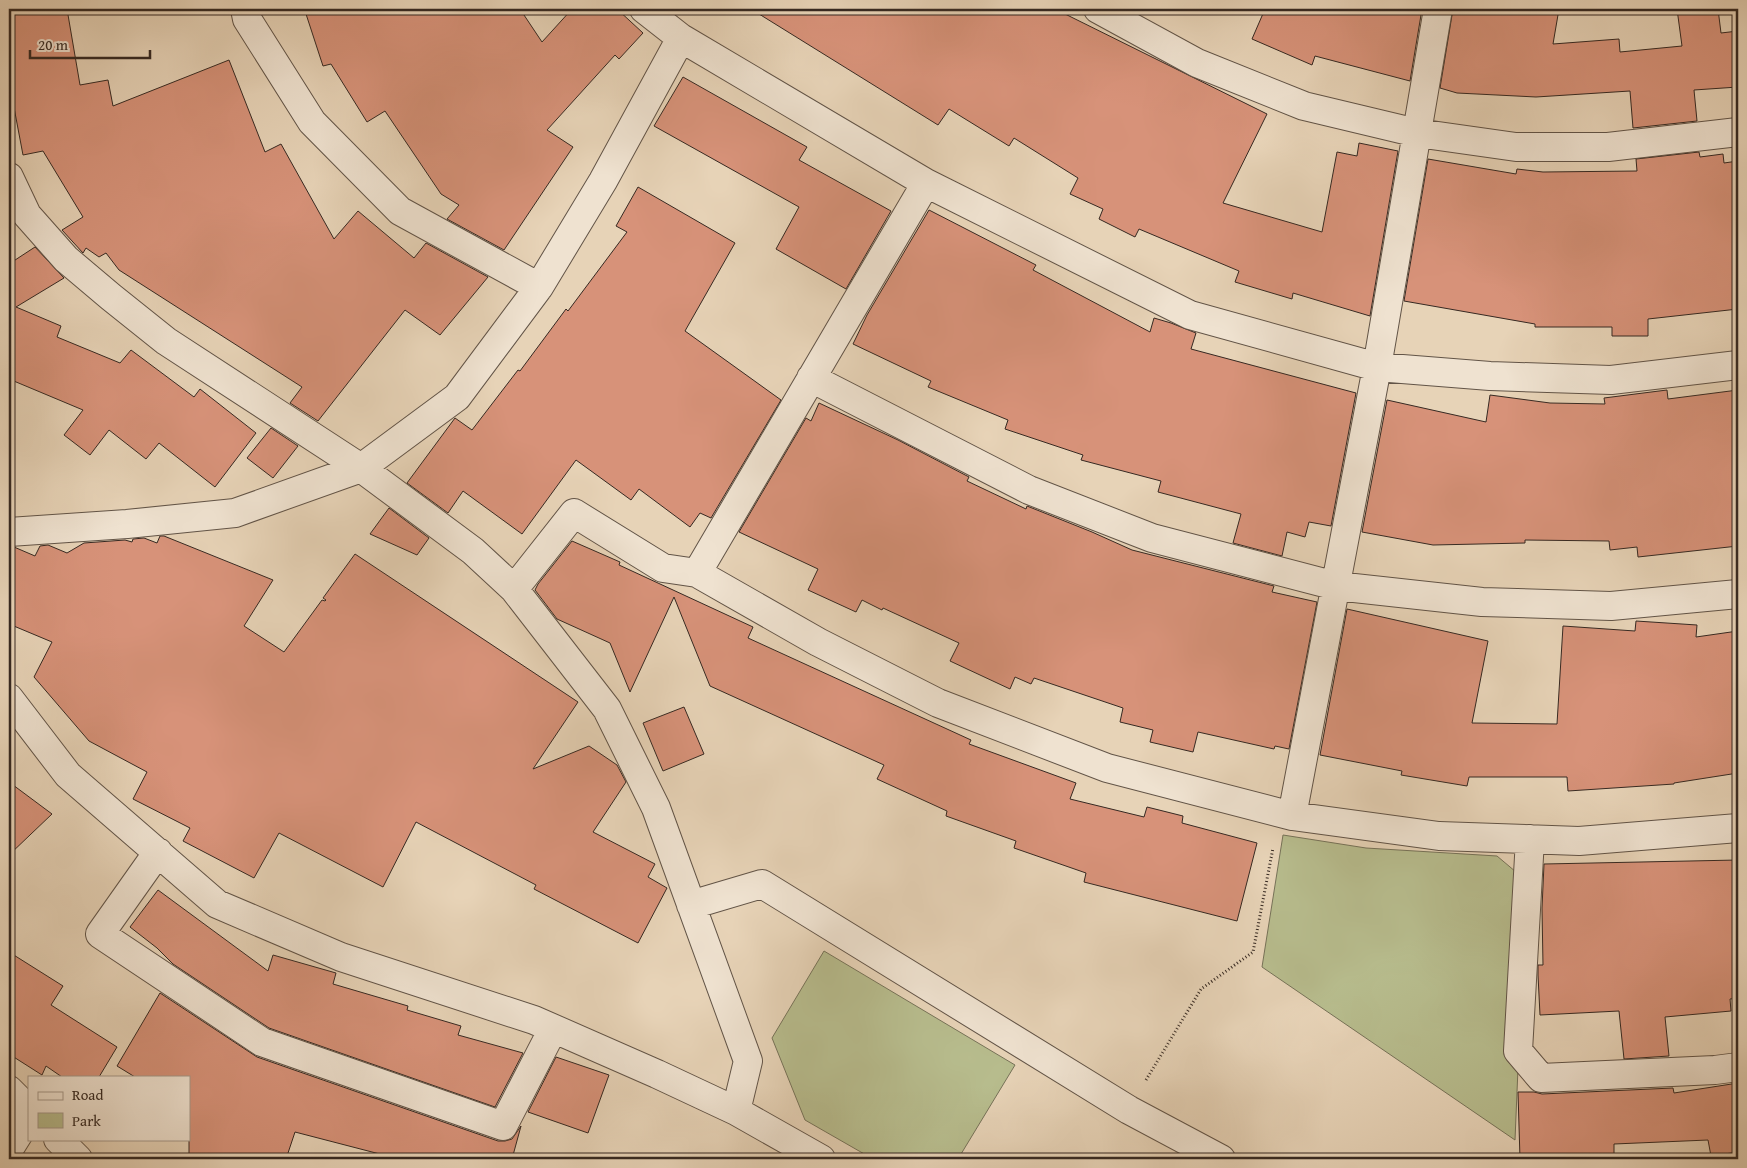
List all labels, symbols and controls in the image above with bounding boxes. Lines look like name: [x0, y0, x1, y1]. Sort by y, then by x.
scale bar: [30, 28, 150, 60]
text: 20 m: [38, 34, 69, 55]
legend: [28, 1076, 190, 1140]
text: Road: [72, 1084, 103, 1105]
text: Park: [72, 1110, 101, 1131]

